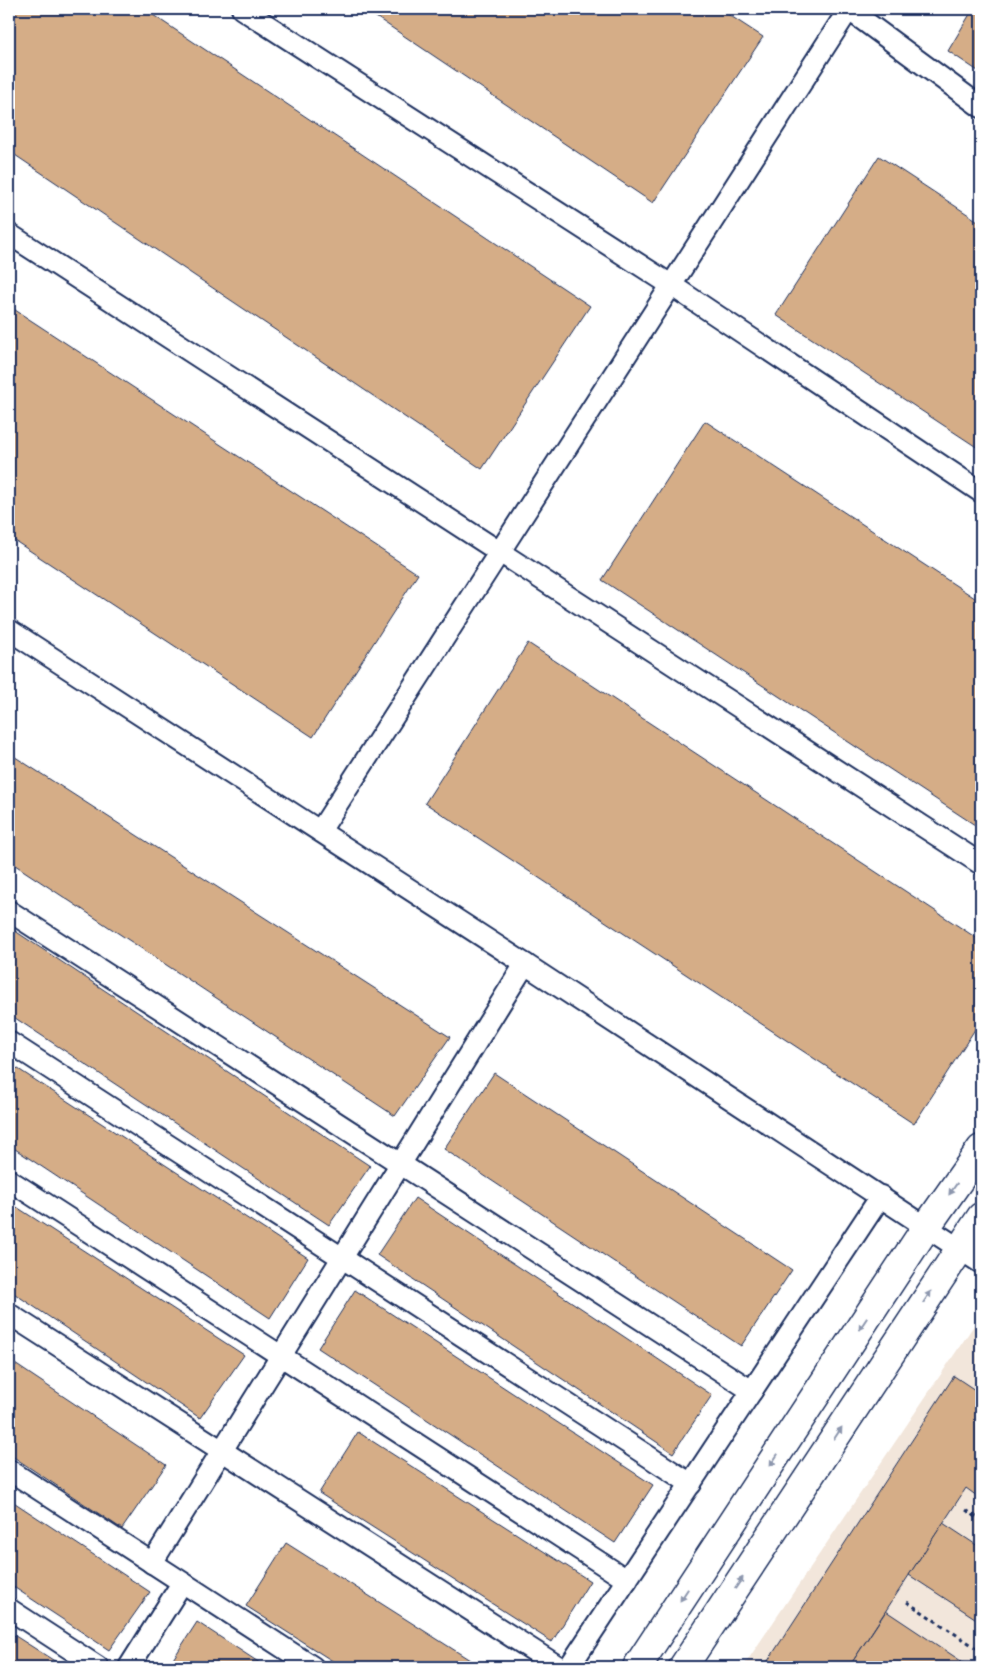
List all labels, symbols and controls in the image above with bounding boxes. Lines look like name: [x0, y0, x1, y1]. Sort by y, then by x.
one-way arrow: [948, 1182, 958, 1196]
one-way arrow: [923, 1290, 932, 1303]
one-way arrow: [858, 1317, 868, 1330]
one-way arrow: [834, 1426, 843, 1439]
one-way arrow: [769, 1453, 778, 1466]
one-way arrow: [734, 1576, 744, 1590]
one-way arrow: [680, 1589, 689, 1602]

